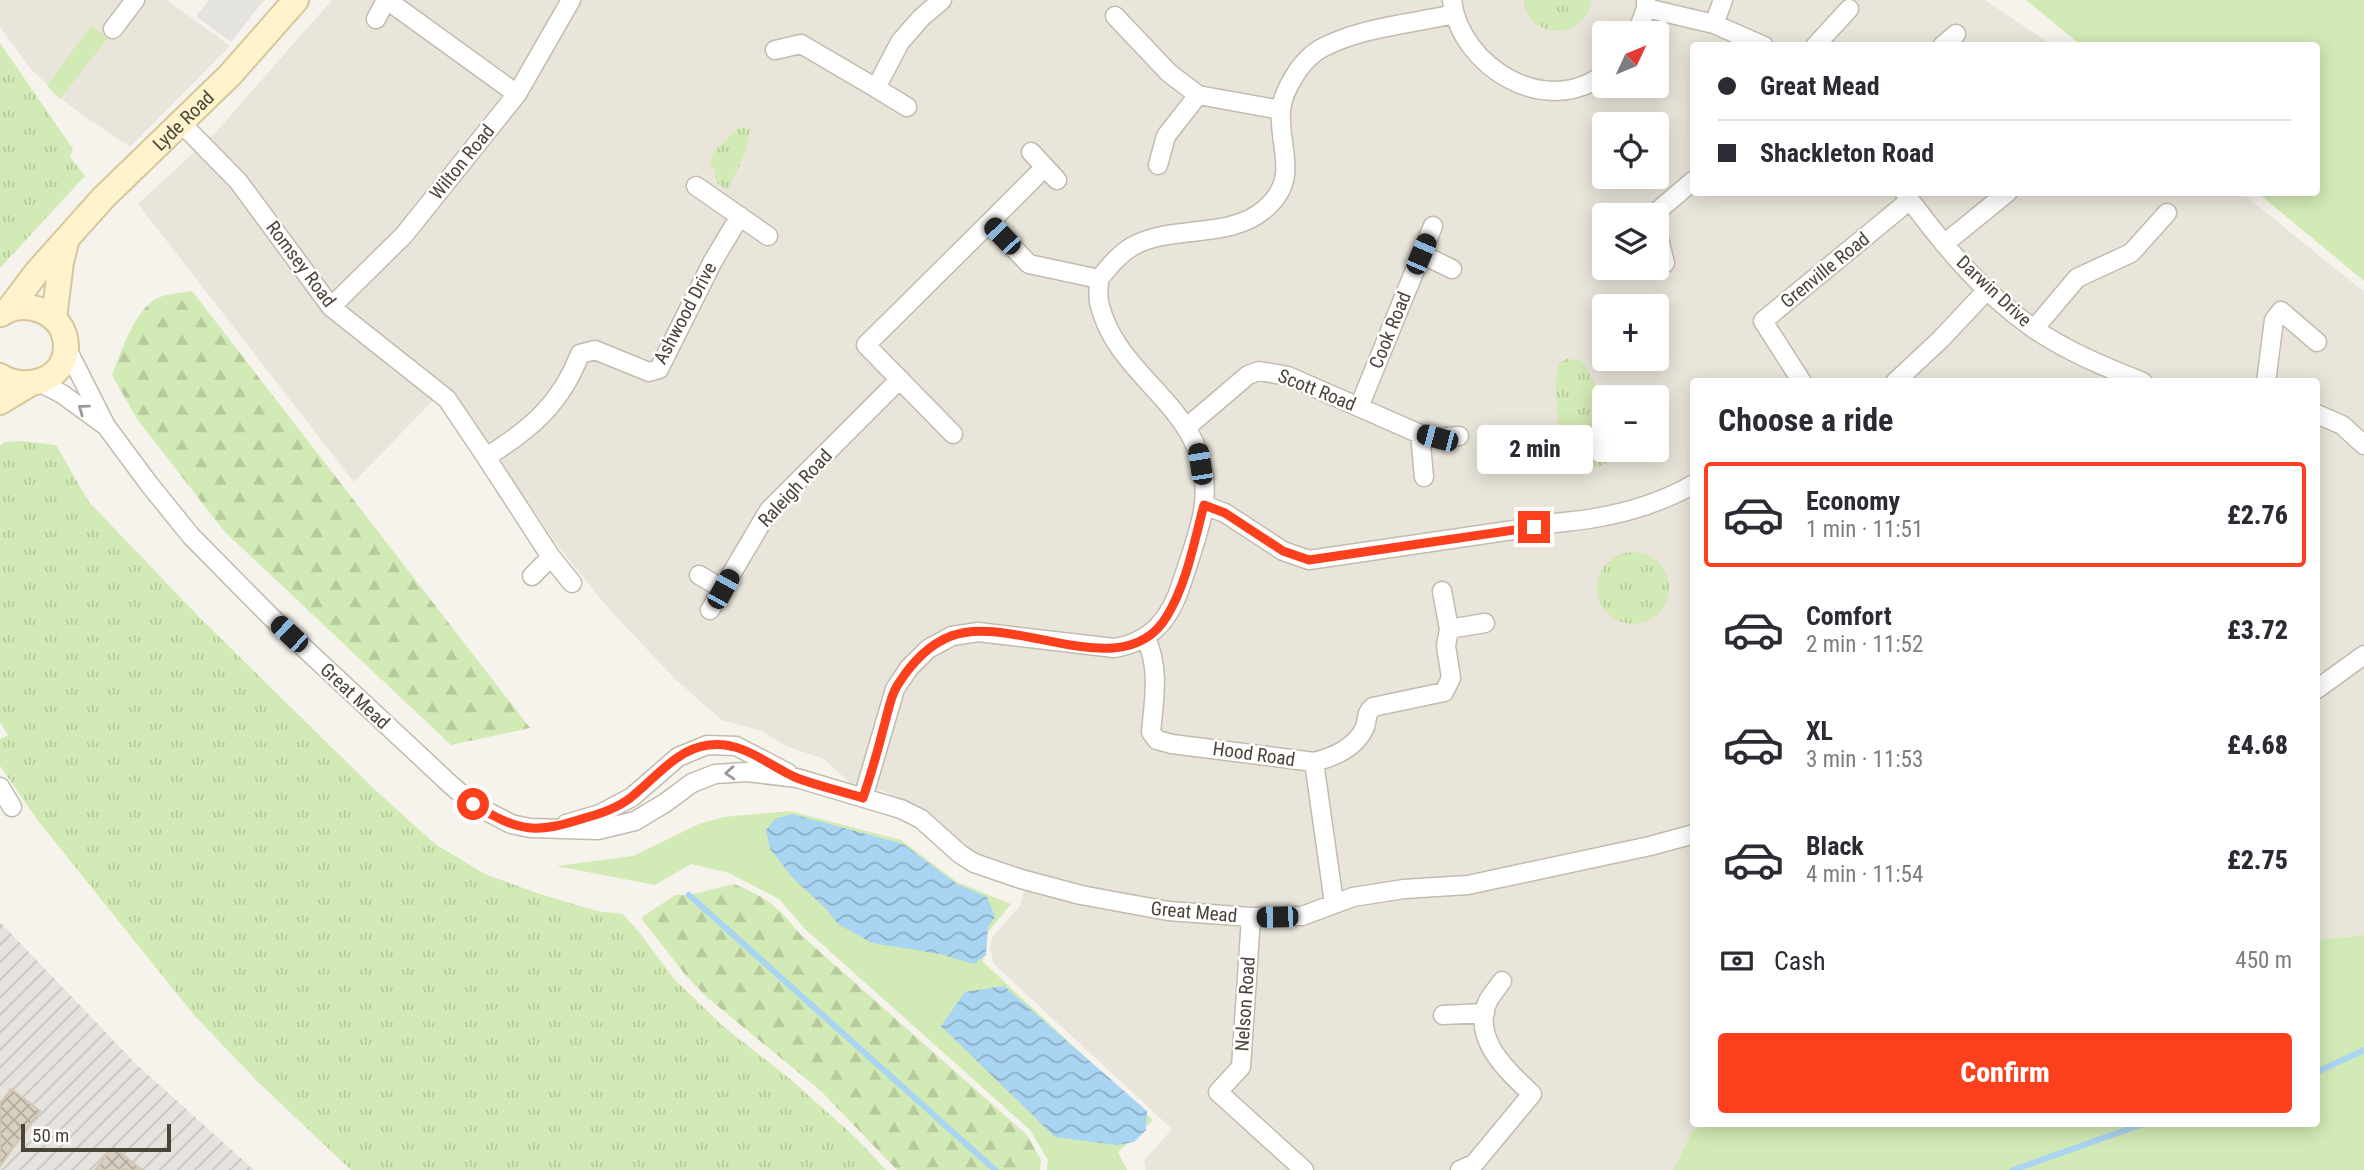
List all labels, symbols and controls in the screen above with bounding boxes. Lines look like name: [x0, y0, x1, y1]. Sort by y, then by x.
north arrow: [1592, 21, 1670, 98]
map controls: [1592, 21, 1669, 462]
text: Great Mead: [1760, 71, 1880, 101]
street label: Lyde Road: [148, 86, 219, 155]
button: locate: [1592, 112, 1669, 189]
street label: Wilton Road: [425, 120, 499, 204]
text: Shackleton Road: [1760, 138, 1934, 168]
button: layers: [1592, 203, 1669, 280]
car: [980, 214, 1025, 258]
street label: Romsey Road: [261, 216, 341, 312]
street label: Grenville Road: [1776, 227, 1874, 313]
car: [1404, 231, 1439, 277]
street label: Darwin Drive: [1952, 251, 2036, 332]
street label: Ashwood Drive: [649, 258, 721, 368]
street label: Cook Road: [1364, 288, 1416, 372]
button: +: [1592, 294, 1669, 371]
street label: Scott Road: [1275, 364, 1359, 416]
button: −: [1592, 385, 1669, 462]
text: Choose a ride: [1718, 401, 1893, 439]
one-way arrow: [79, 405, 91, 417]
car: [1414, 422, 1461, 454]
callout: 2 min: [1476, 426, 1592, 475]
text: 2 min: [1509, 436, 1561, 463]
car: [1187, 442, 1214, 486]
street label: Raleigh Road: [753, 444, 837, 532]
icon: car: [1722, 483, 1785, 546]
text: Economy: [1806, 486, 1900, 516]
text: £2.76: [2227, 500, 2288, 530]
route end: [1518, 511, 1550, 543]
text: 1 min · 11:51: [1806, 516, 1923, 543]
car: [704, 566, 743, 612]
icon: car: [1722, 598, 1785, 661]
text: Comfort: [1806, 601, 1892, 631]
car: [267, 612, 312, 656]
text: £3.72: [2227, 615, 2288, 645]
text: 2 min · 11:52: [1806, 631, 1923, 658]
street label: Great Mead: [315, 658, 395, 734]
icon: car: [1722, 713, 1785, 776]
text: XL: [1806, 716, 1833, 746]
text: £4.68: [2227, 730, 2288, 760]
street label: Hood Road: [1211, 737, 1297, 771]
text: 3 min · 11:53: [1806, 746, 1923, 773]
one-way arrow: [724, 765, 735, 780]
route start: [457, 788, 489, 820]
icon: car: [1722, 828, 1785, 891]
text: Black: [1806, 831, 1864, 861]
text: £2.75: [2227, 845, 2288, 875]
text: 4 min · 11:54: [1806, 861, 1923, 888]
street label: Great Mead: [1150, 897, 1238, 927]
car: [1256, 906, 1299, 928]
icon: cash: [1718, 942, 1756, 980]
text: Cash: [1774, 946, 1826, 976]
text: 450 m: [2235, 947, 2292, 974]
street label: Nelson Road: [1230, 956, 1260, 1052]
button: Confirm: [1718, 1033, 2292, 1113]
scale bar: [21, 1121, 172, 1153]
text: 50 m: [32, 1124, 69, 1147]

